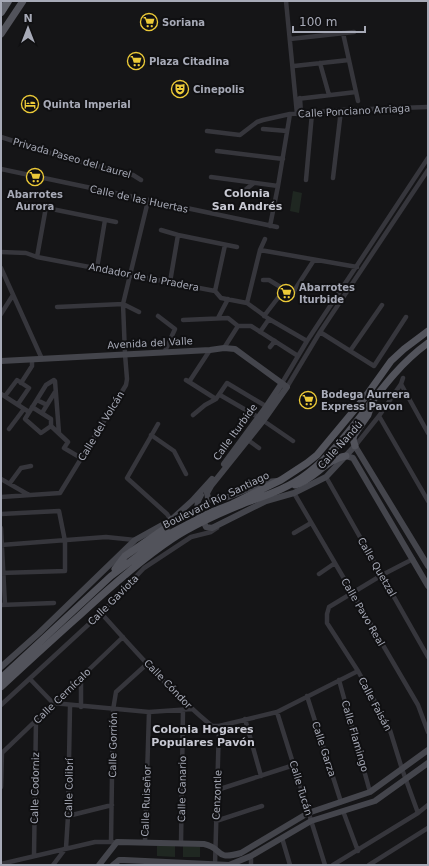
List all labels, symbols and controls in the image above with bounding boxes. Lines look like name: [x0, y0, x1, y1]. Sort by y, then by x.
north arrow: [8, 8, 48, 48]
scale bar: [293, 8, 365, 34]
text: N: [23, 12, 33, 25]
supermarket icon: Soriana: [139, 12, 159, 32]
text: 100 m: [299, 15, 337, 29]
place label: Soriana: [162, 17, 205, 28]
supermarket icon: Plaza Citadina: [126, 51, 146, 71]
place label: Plaza Citadina: [149, 56, 229, 67]
theatre icon: Cinepolis: [170, 79, 190, 99]
place label: Cinepolis: [193, 84, 245, 95]
hotel icon: Quinta Imperial: [20, 94, 40, 114]
place label: Quinta Imperial: [43, 99, 131, 110]
street label: Calle Ponciano Arriaga: [298, 103, 410, 119]
street label: Privada Paseo del Laurel: [12, 136, 132, 180]
supermarket icon: Abarrotes Aurora: [25, 167, 45, 187]
street label: Calle de las Huertas: [89, 183, 189, 215]
district label: Colonia San Andrés: [212, 187, 283, 213]
place label: Abarrotes Aurora: [7, 189, 63, 212]
street label: Andador de la Pradera: [88, 261, 200, 293]
place label: Abarrotes Iturbide: [299, 282, 355, 305]
supermarket icon: Abarrotes Iturbide: [276, 283, 296, 303]
street label: Avenida del Valle: [107, 335, 193, 351]
street label: Calle del Volcán: [76, 389, 126, 463]
place label: Bodega Aurrera Express Pavon: [321, 389, 410, 412]
supermarket icon: Bodega Aurrera Express Pavon: [298, 390, 318, 410]
street label: Calle Iturbide: [211, 402, 259, 462]
street label: Calle Ñandú: [315, 418, 364, 471]
street label: Boulevard Río Santiago: [161, 469, 271, 531]
street label: Calle Quetzal: [356, 535, 398, 599]
street label: Calle Gaviota: [86, 573, 140, 627]
street label: Calle Pavo Real: [339, 576, 387, 648]
street label: Calle Cóndor: [142, 657, 195, 711]
street label: Calle Cernícalo: [31, 666, 93, 726]
street label: Calle Faisán: [356, 675, 394, 733]
street label: Calle Flamingo: [340, 699, 370, 773]
street label: Calle Gorrión: [107, 712, 119, 778]
street label: Calle Garza: [310, 720, 338, 778]
district label: Colonia Hogares Populares Pavón: [151, 723, 255, 749]
street label: Calle Codorniz: [29, 752, 41, 824]
street label: Calle Canario: [176, 756, 188, 822]
street label: Calle Colibrí: [63, 757, 75, 818]
street label: Calle Tucán: [287, 759, 315, 817]
street label: Calle Ruiseñor: [139, 764, 153, 837]
street label: Cenzontle: [211, 770, 223, 820]

